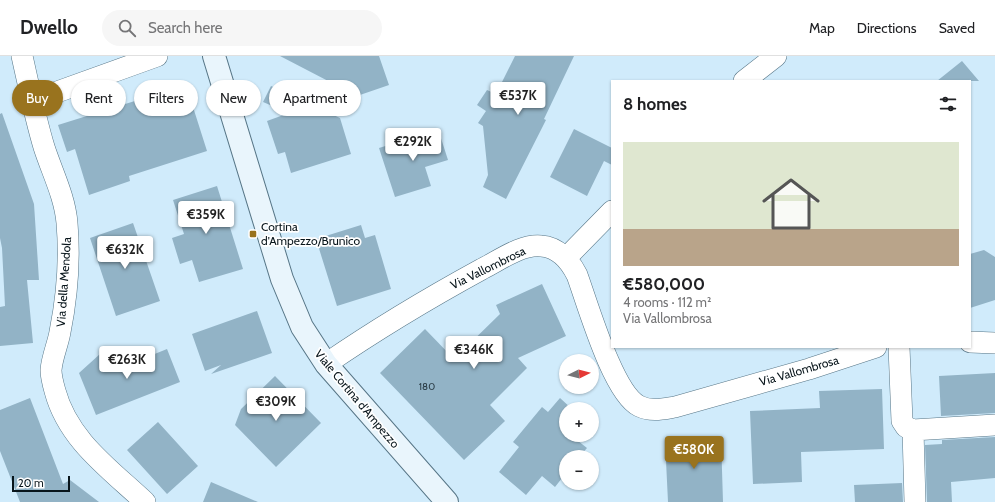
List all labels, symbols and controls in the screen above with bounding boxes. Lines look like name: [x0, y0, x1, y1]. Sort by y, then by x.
search box: [102, 10, 382, 46]
text: Dwello: [20, 16, 78, 39]
icon: search: [116, 17, 138, 39]
text: Search here: [148, 19, 222, 37]
text: Map: [809, 19, 835, 37]
text: Directions: [857, 19, 917, 37]
text: Saved: [939, 19, 975, 37]
chip: Buy: [12, 80, 63, 116]
chip: Rent: [71, 80, 126, 116]
chip: Filters: [134, 80, 198, 116]
chip: New: [206, 80, 261, 116]
chip: Apartment: [269, 80, 361, 116]
pin: €537K: [490, 82, 546, 116]
text: €537K: [499, 87, 537, 103]
icon: filters: [937, 93, 959, 115]
text: 8 homes: [623, 94, 687, 114]
pin: €292K: [385, 128, 441, 162]
text: €292K: [394, 133, 432, 149]
icon: home: [755, 168, 827, 240]
pin: €359K: [178, 201, 234, 235]
text: €359K: [187, 206, 225, 222]
place label: Cortina d'Ampezzo/Brunico: [261, 219, 360, 248]
marker: Cortina d'Ampezzo/Brunico: [248, 229, 258, 239]
street label: Via della Mendola: [53, 236, 74, 327]
pin: €632K: [97, 236, 153, 270]
text: €632K: [106, 241, 144, 257]
street label: Via Vallombrosa: [448, 243, 528, 292]
text: €580,000: [623, 274, 705, 294]
text: 4 rooms · 112 m²: [623, 294, 711, 310]
text: Via Vallombrosa: [623, 310, 712, 326]
pin: €346K: [446, 336, 502, 370]
text: €346K: [455, 341, 493, 357]
pin: €263K: [99, 346, 155, 380]
street label: Viale Cortina d'Ampezzo: [312, 346, 403, 451]
text: €263K: [108, 351, 146, 367]
street label: Via Vallombrosa: [757, 352, 840, 389]
north arrow: [559, 354, 599, 394]
map controls: [559, 354, 599, 490]
house number: 180: [419, 380, 435, 393]
pin: €309K: [248, 388, 304, 422]
text: €309K: [256, 393, 296, 409]
button: +: [559, 402, 599, 442]
pin: €580K: [666, 436, 722, 470]
text: €580K: [674, 441, 714, 457]
button: −: [559, 450, 599, 490]
scale bar: [12, 474, 70, 493]
text: 20 m: [18, 476, 44, 490]

